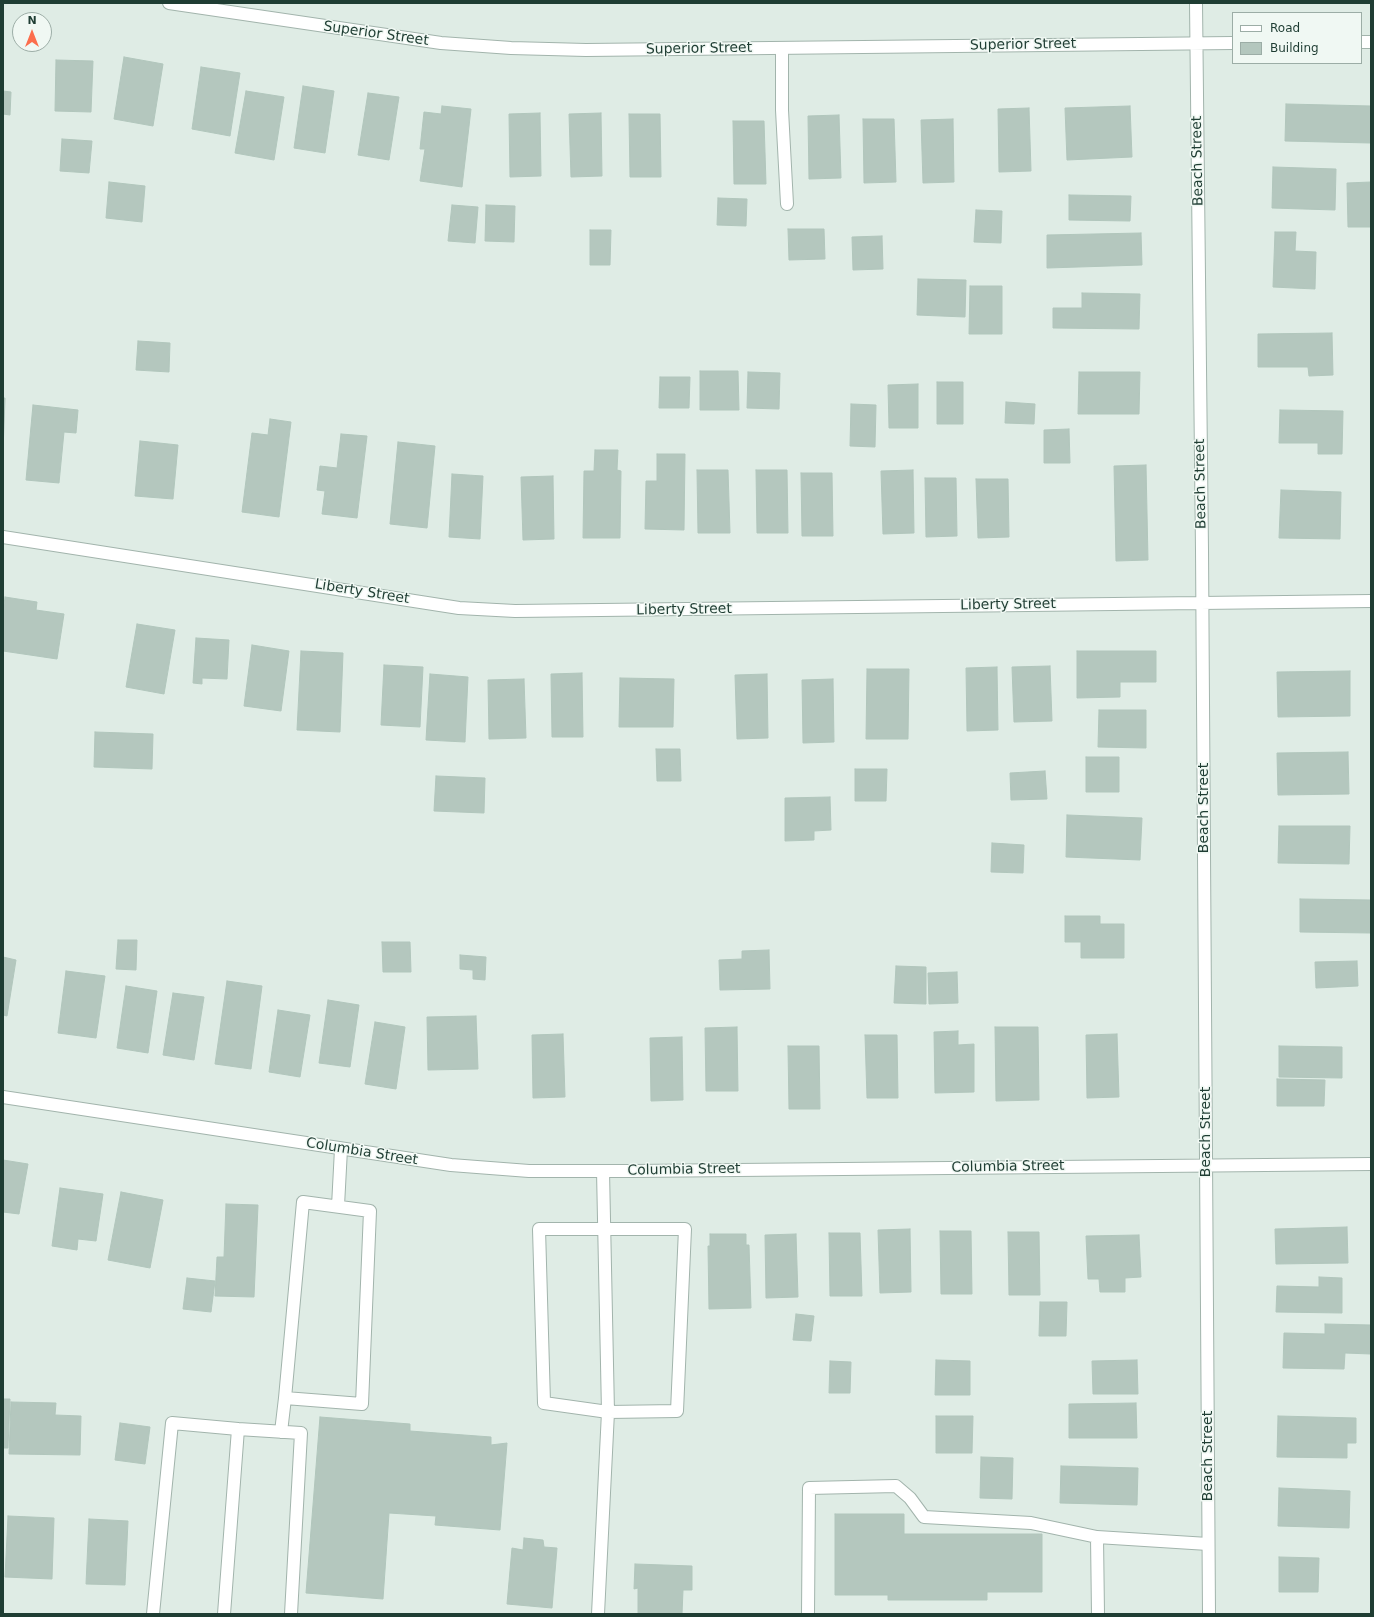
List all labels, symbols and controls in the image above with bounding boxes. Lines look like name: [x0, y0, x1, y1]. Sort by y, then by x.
north arrow: [12, 12, 52, 52]
legend: [1232, 12, 1362, 64]
text: N: [27, 14, 37, 27]
street label: Superior Street: [322, 18, 430, 50]
text: Road: [1270, 21, 1300, 35]
street label: Superior Street: [970, 36, 1076, 54]
street label: Superior Street: [646, 40, 752, 58]
text: Building: [1270, 41, 1319, 55]
street label: Beach Street: [1189, 116, 1207, 206]
street label: Beach Street: [1192, 439, 1210, 529]
street label: Liberty Street: [313, 576, 411, 608]
street label: Liberty Street: [960, 596, 1056, 614]
street label: Liberty Street: [636, 601, 732, 619]
street label: Beach Street: [1196, 763, 1212, 853]
street label: Beach Street: [1198, 1087, 1214, 1177]
street label: Columbia Street: [305, 1135, 419, 1169]
street label: Columbia Street: [951, 1158, 1065, 1176]
street label: Columbia Street: [627, 1161, 741, 1179]
street label: Beach Street: [1200, 1411, 1216, 1501]

